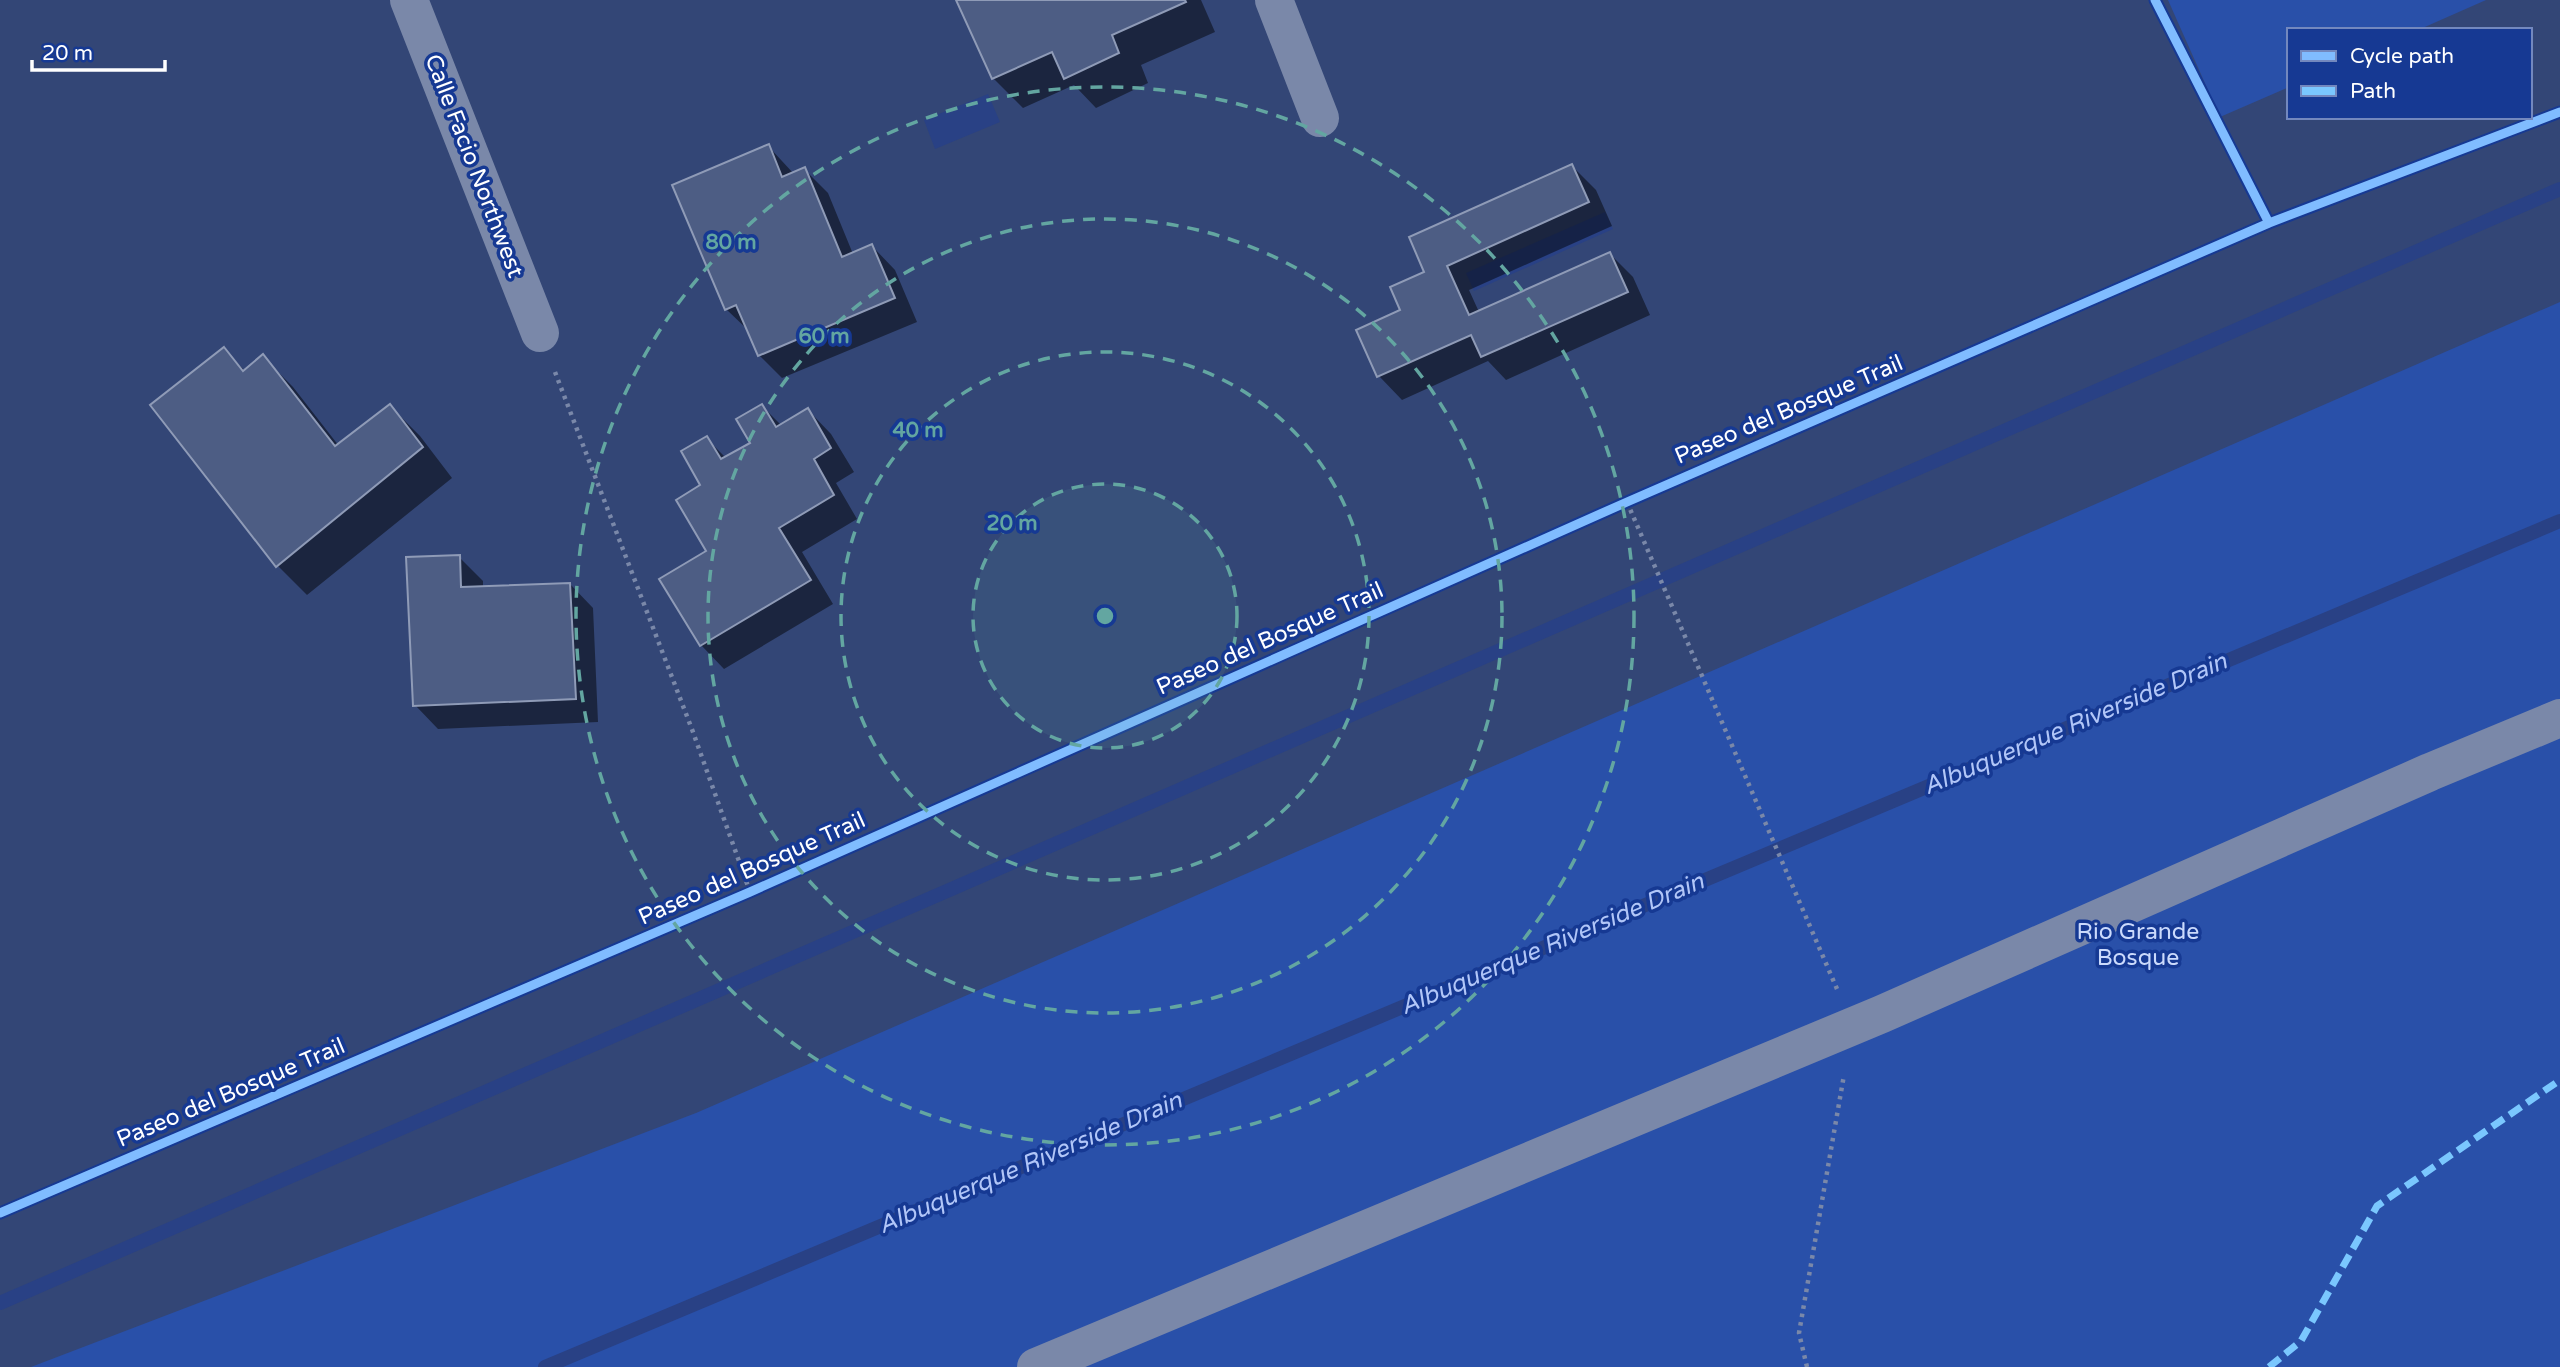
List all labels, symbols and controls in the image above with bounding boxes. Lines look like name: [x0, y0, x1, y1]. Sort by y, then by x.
scale bar: [32, 28, 164, 72]
legend: [2287, 28, 2532, 119]
text: 20 m: [42, 41, 93, 66]
text: Cycle path: [2350, 44, 2454, 69]
street label: Calle Facio Northwest: [418, 50, 530, 282]
text: Path: [2350, 79, 2396, 104]
text: 80 m: [705, 230, 757, 255]
text: 60 m: [798, 324, 850, 349]
street label: Paseo del Bosque Trail: [1671, 349, 1907, 471]
text: 40 m: [892, 418, 944, 443]
text: 20 m: [986, 511, 1038, 536]
street label: Paseo del Bosque Trail: [1152, 576, 1388, 702]
centre of rings: [1093, 604, 1117, 628]
water label: Albuquerque Riverside Drain: [1919, 646, 2233, 801]
street label: Paseo del Bosque Trail: [634, 806, 870, 932]
water label: Albuquerque Riverside Drain: [1396, 866, 1710, 1021]
park label: Rio Grande Bosque: [2077, 918, 2199, 972]
street label: Paseo del Bosque Trail: [113, 1032, 349, 1154]
water label: Albuquerque Riverside Drain: [874, 1085, 1188, 1240]

